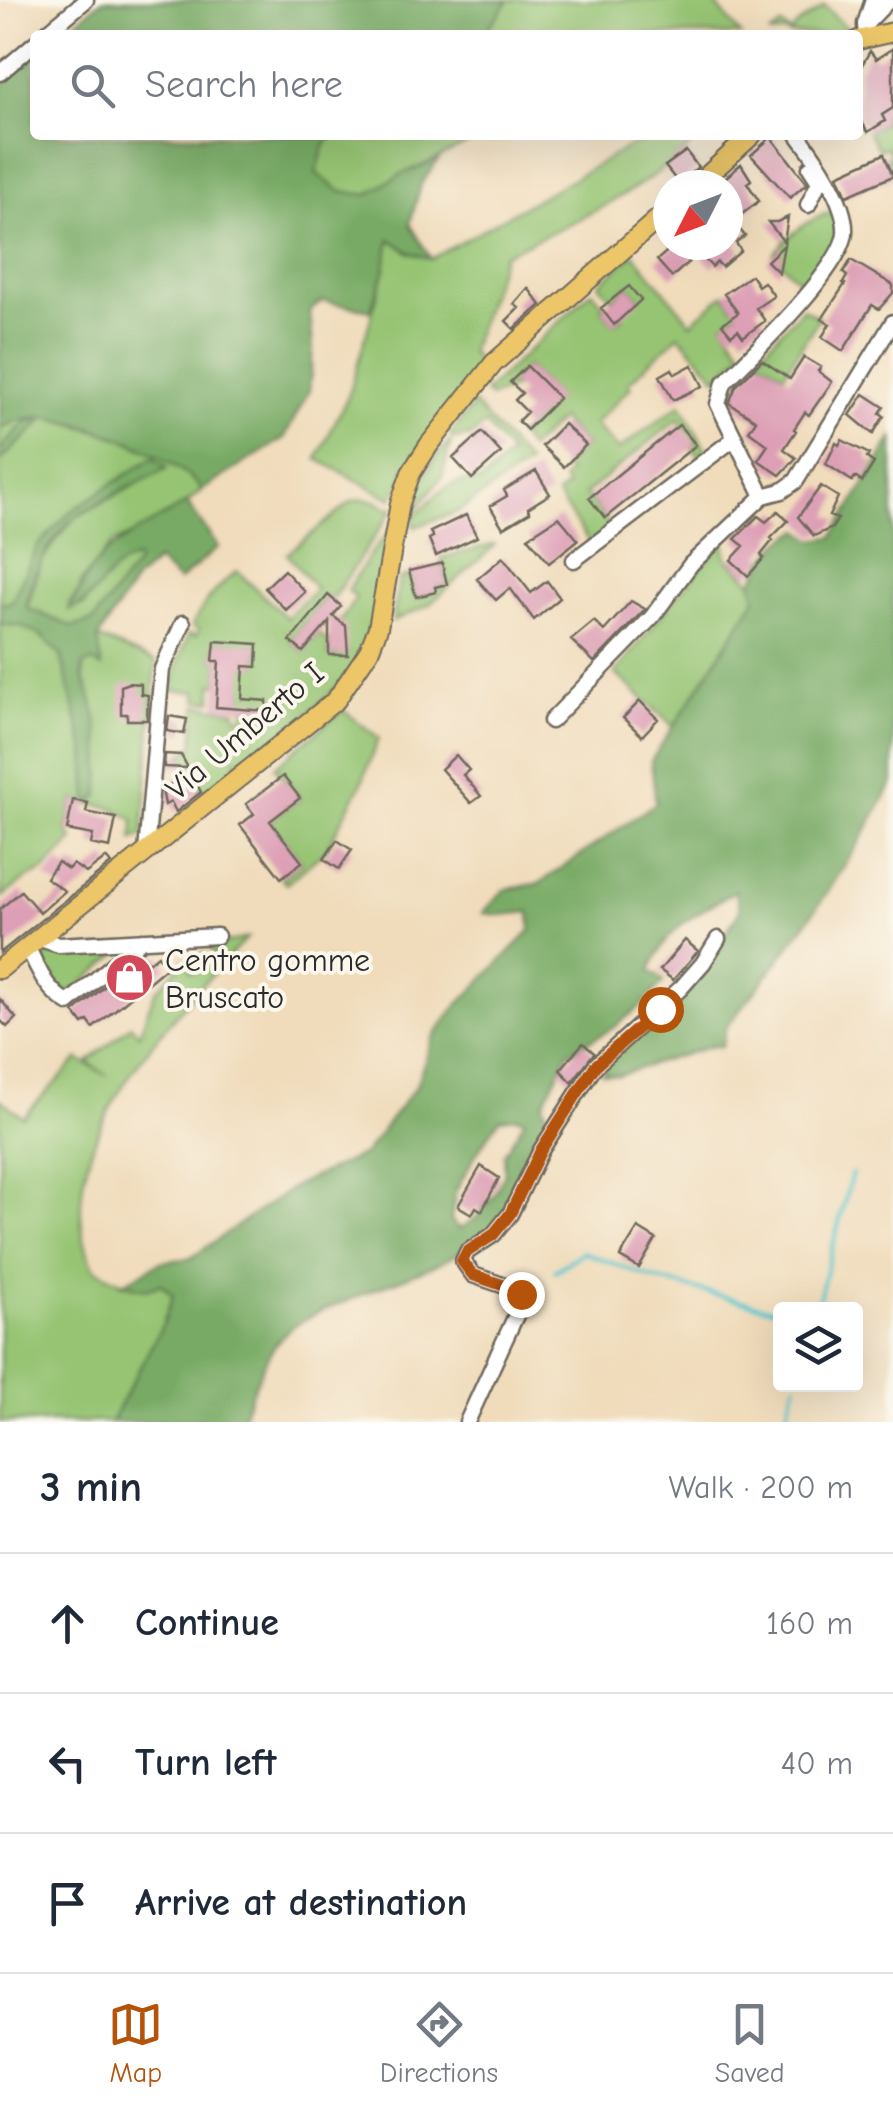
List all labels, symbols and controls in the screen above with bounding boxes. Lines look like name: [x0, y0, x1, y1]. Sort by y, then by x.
search box: [30, 30, 863, 140]
icon: search: [65, 58, 120, 113]
text: Search here: [145, 63, 343, 107]
north arrow: [653, 170, 743, 260]
street label: Via Umberto I: [159, 654, 331, 808]
place label: Centro gomme Bruscato: [165, 942, 370, 1016]
shop icon: Centro gomme Bruscato: [104, 952, 156, 1004]
route start: [638, 987, 684, 1033]
route end: [499, 1272, 545, 1318]
map controls: [773, 1302, 863, 1392]
button: layers: [773, 1302, 863, 1392]
text: 3 min: [40, 1463, 142, 1512]
text: Walk · 200 m: [669, 1469, 853, 1506]
icon: ahead: [40, 1596, 95, 1651]
text: Continue: [135, 1601, 279, 1645]
text: 160 m: [766, 1605, 853, 1642]
icon: left: [40, 1736, 95, 1791]
text: Turn left: [135, 1741, 276, 1785]
text: 40 m: [781, 1745, 853, 1782]
icon: arrive: [40, 1876, 95, 1931]
text: Arrive at destination: [135, 1881, 467, 1925]
tab: Map: [108, 1997, 163, 2089]
tab: Directions: [380, 1997, 498, 2089]
tab: Saved: [715, 1997, 785, 2089]

